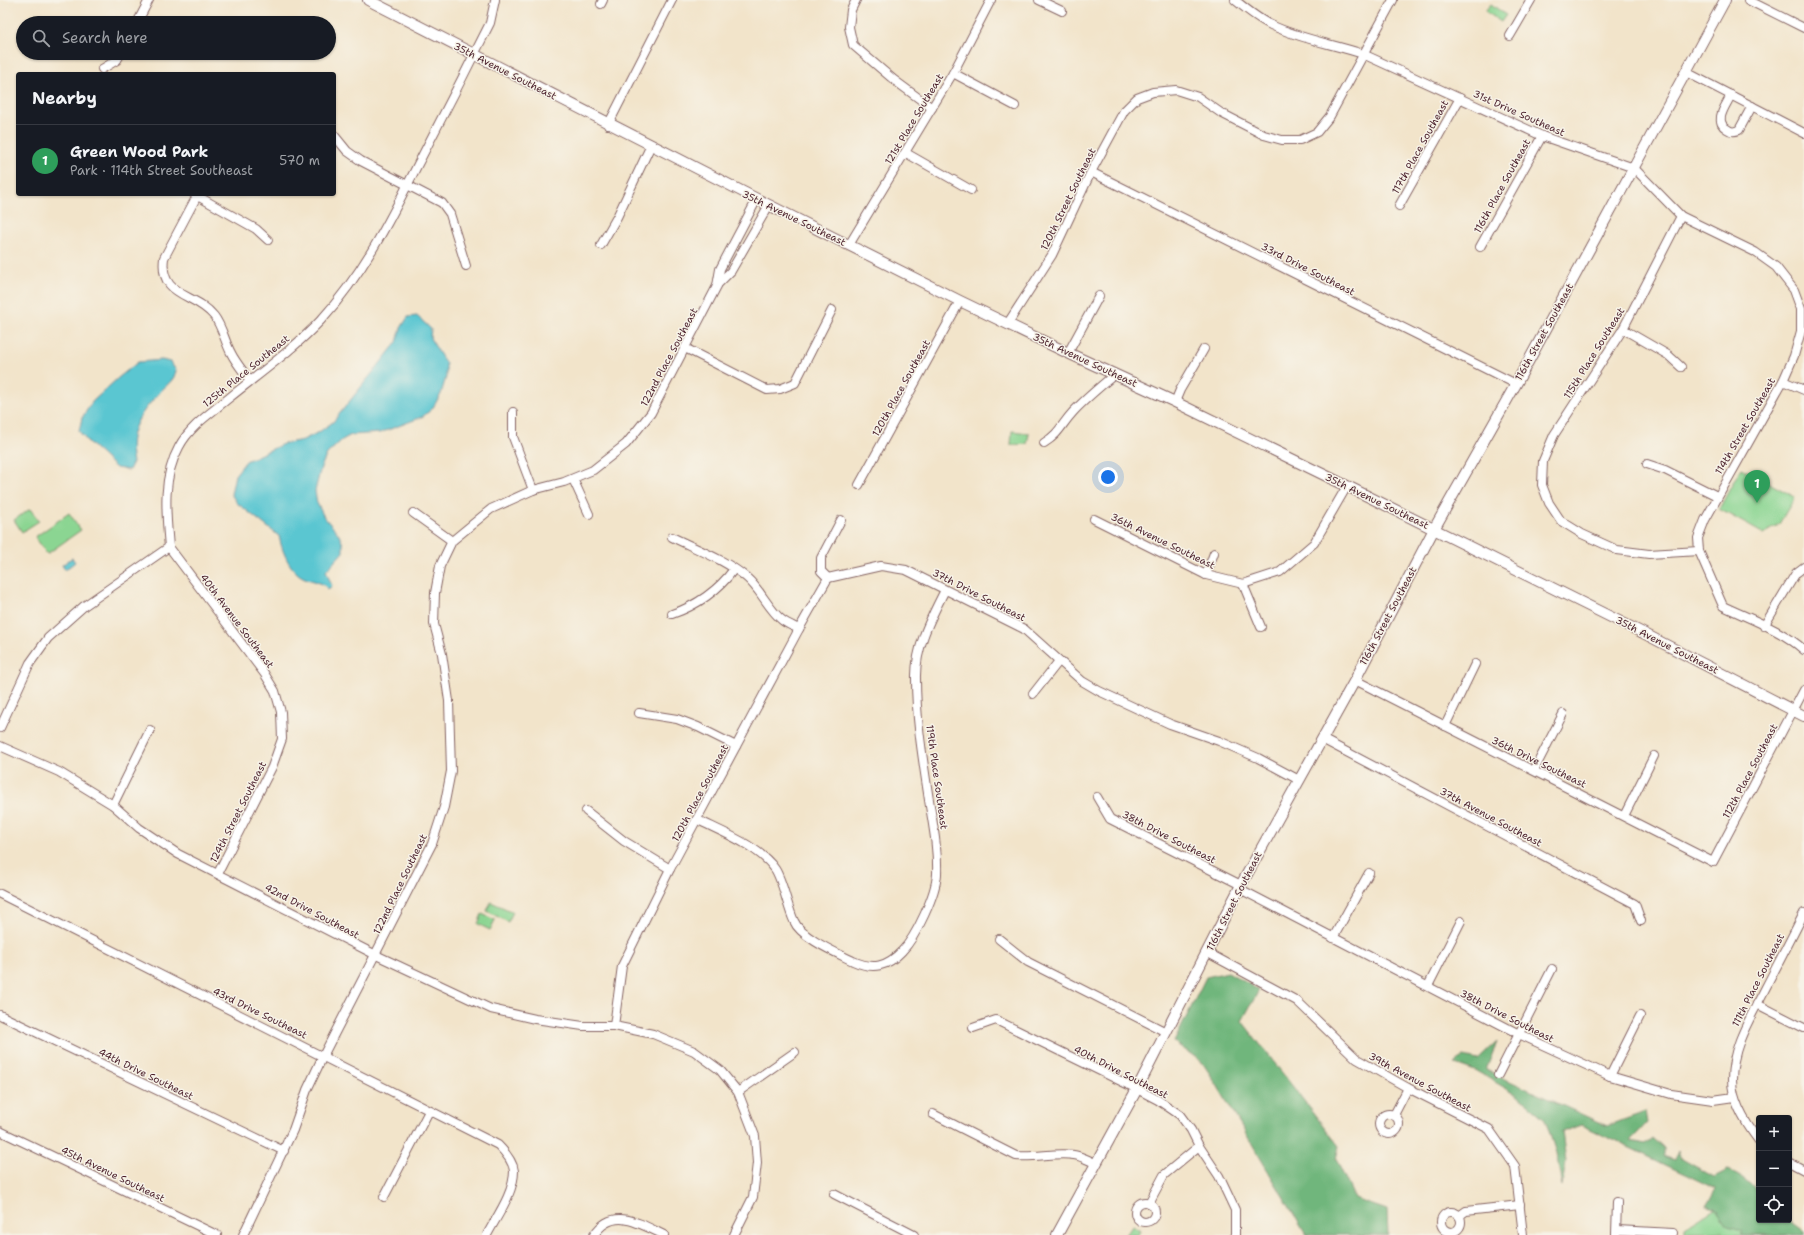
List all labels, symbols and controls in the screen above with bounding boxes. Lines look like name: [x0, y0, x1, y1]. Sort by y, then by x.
search box: [16, 16, 336, 60]
icon: search: [30, 27, 52, 49]
text: Search here: [62, 28, 148, 48]
street label: 35th Avenue Southeast: [451, 39, 559, 103]
street label: 121st Place Southeast: [882, 71, 946, 167]
text: Nearby: [32, 87, 97, 109]
street label: 31st Drive Southeast: [1471, 87, 1567, 139]
street label: 117th Place Southeast: [1389, 98, 1451, 196]
street label: 116th Place Southeast: [1471, 137, 1533, 235]
text: Green Wood Park: [70, 142, 208, 162]
street label: 120th Street Southeast: [1038, 146, 1098, 252]
text: 1: [42, 152, 48, 169]
text: 570 m: [279, 152, 320, 169]
text: Park · 114th Street Southeast: [70, 162, 253, 179]
street label: 35th Avenue Southeast: [740, 187, 848, 249]
street label: 33rd Drive Southeast: [1259, 240, 1357, 298]
street label: 116th Street Southeast: [1512, 281, 1576, 383]
street label: 122nd Place Southeast: [637, 305, 701, 409]
street label: 115th Place Southeast: [1561, 305, 1627, 401]
street label: 35th Avenue Southeast: [1031, 330, 1139, 390]
street label: 125th Place Southeast: [200, 332, 292, 410]
street label: 120th Place Southeast: [869, 337, 933, 439]
street label: 114th Street Southeast: [1712, 375, 1778, 477]
your location: [1098, 467, 1118, 487]
street label: 35th Avenue Southeast: [1323, 470, 1431, 532]
pin: 1: [1744, 470, 1770, 503]
street label: 36th Avenue Southeast: [1109, 510, 1217, 572]
street label: 116th Street Southeast: [1357, 565, 1419, 667]
street label: 37th Drive Southeast: [930, 566, 1028, 624]
street label: 40th Avenue Southeast: [197, 571, 277, 671]
street label: 35th Avenue Southeast: [1613, 613, 1721, 677]
street label: 112th Place Southeast: [1720, 721, 1780, 821]
street label: 119th Place Southeast: [923, 724, 951, 830]
street label: 36th Drive Southeast: [1490, 733, 1588, 791]
street label: 120th Place Southeast: [669, 742, 731, 844]
street label: 124th Street Southeast: [207, 759, 269, 865]
street label: 37th Avenue Southeast: [1438, 785, 1544, 849]
street label: 38th Drive Southeast: [1120, 808, 1218, 866]
street label: 122nd Place Southeast: [370, 832, 430, 936]
street label: 116th Street Southeast: [1203, 849, 1265, 953]
street label: 42nd Drive Southeast: [263, 881, 361, 941]
street label: 111th Place Southeast: [1729, 931, 1787, 1029]
street label: 43rd Drive Southeast: [211, 984, 309, 1042]
street label: 38th Drive Southeast: [1458, 987, 1556, 1045]
street label: 40th Drive Southeast: [1072, 1043, 1170, 1101]
street label: 44th Drive Southeast: [96, 1045, 196, 1103]
street label: 39th Avenue Southeast: [1366, 1049, 1474, 1115]
map controls: [1756, 1115, 1792, 1223]
button: +: [1756, 1115, 1792, 1151]
street label: 45th Avenue Southeast: [59, 1143, 167, 1205]
button: −: [1756, 1151, 1792, 1187]
button: locate: [1756, 1187, 1792, 1223]

